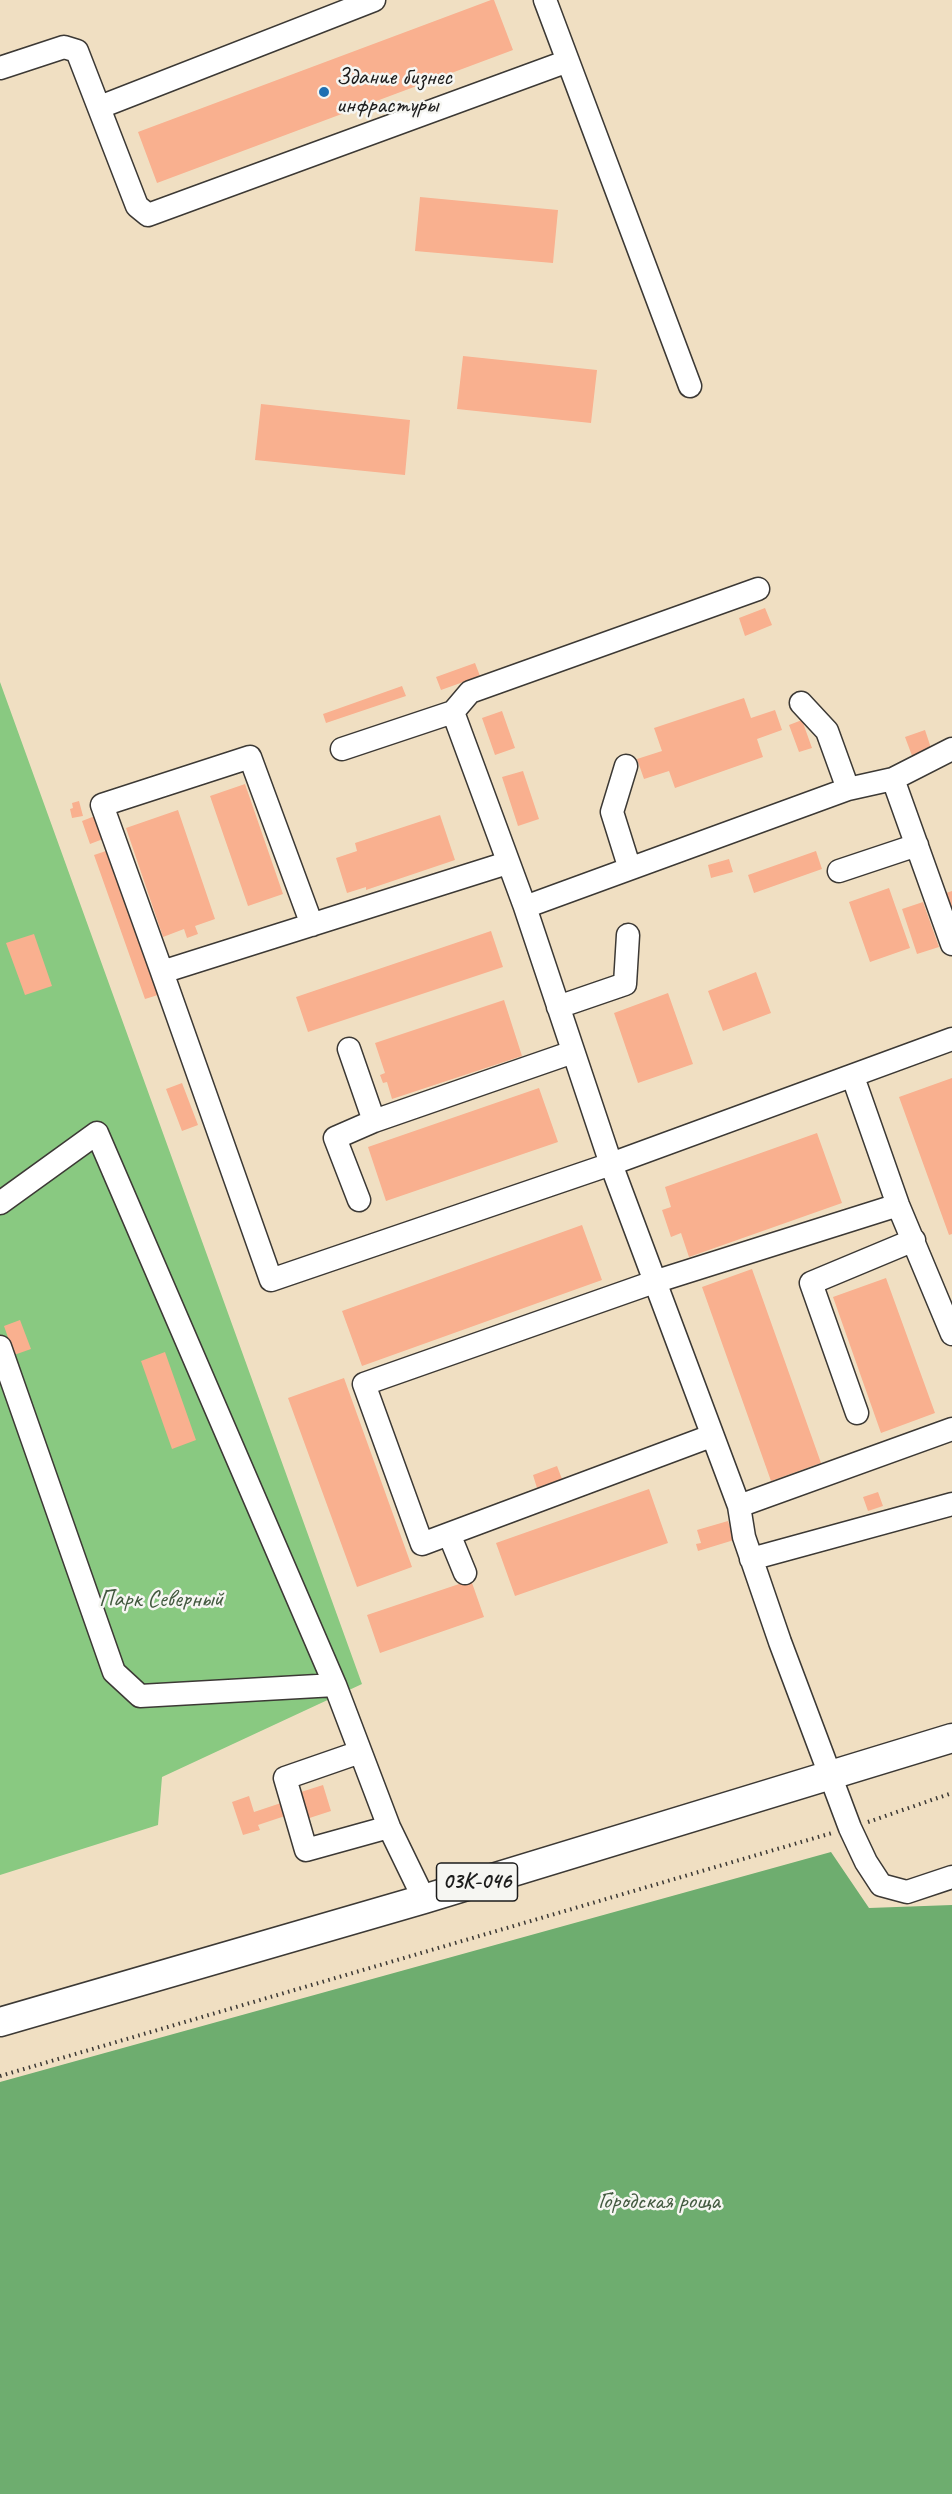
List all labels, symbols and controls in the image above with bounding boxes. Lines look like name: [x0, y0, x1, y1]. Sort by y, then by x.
place label: Здание бизнес инфрастуры: [336, 64, 452, 120]
marker: Здание бизнес инфрастуры: [317, 85, 331, 99]
park label: Парк Северный: [99, 1586, 223, 1614]
road number: 03К-046: [436, 1863, 518, 1901]
park label: Городская роща: [598, 2188, 720, 2216]

